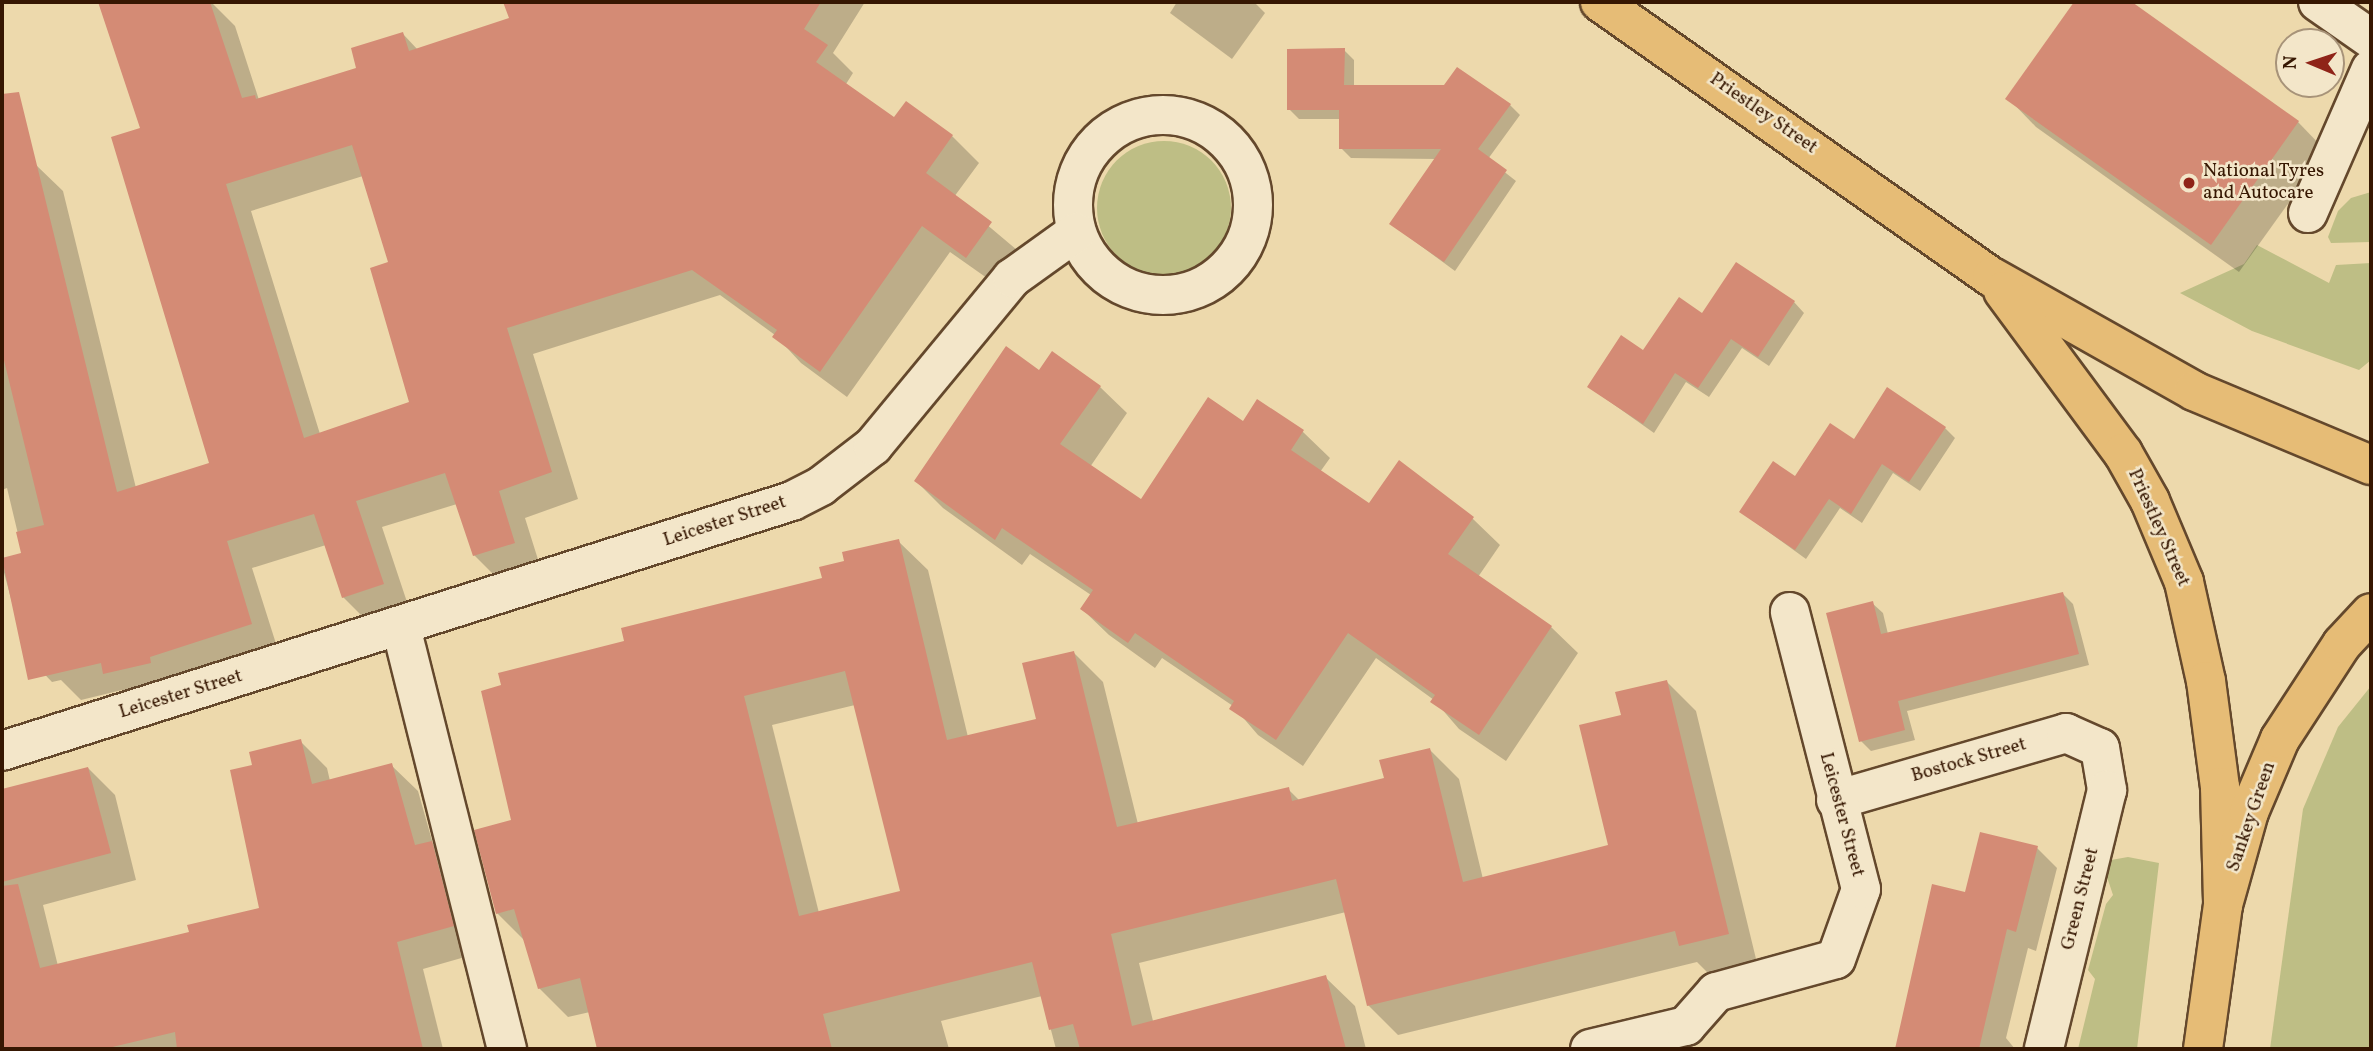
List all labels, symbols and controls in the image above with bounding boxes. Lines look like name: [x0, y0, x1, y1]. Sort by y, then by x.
north arrow: [2275, 28, 2345, 98]
text: N: [2278, 55, 2304, 70]
street label: Priestley Street: [1704, 68, 1822, 160]
place label: National Tyres and Autocare: [2203, 161, 2325, 205]
marker: National Tyres and Autocare: [2181, 175, 2197, 191]
street label: Priestley Street: [2122, 465, 2194, 591]
street label: Leicester Street: [661, 491, 789, 553]
street label: Leicester Street: [116, 665, 246, 725]
street label: Bostock Street: [1909, 734, 2029, 788]
street label: Leicester Street: [1813, 750, 1869, 880]
street label: Sankey Green: [2222, 759, 2282, 875]
street label: Green Street: [2057, 845, 2105, 953]

